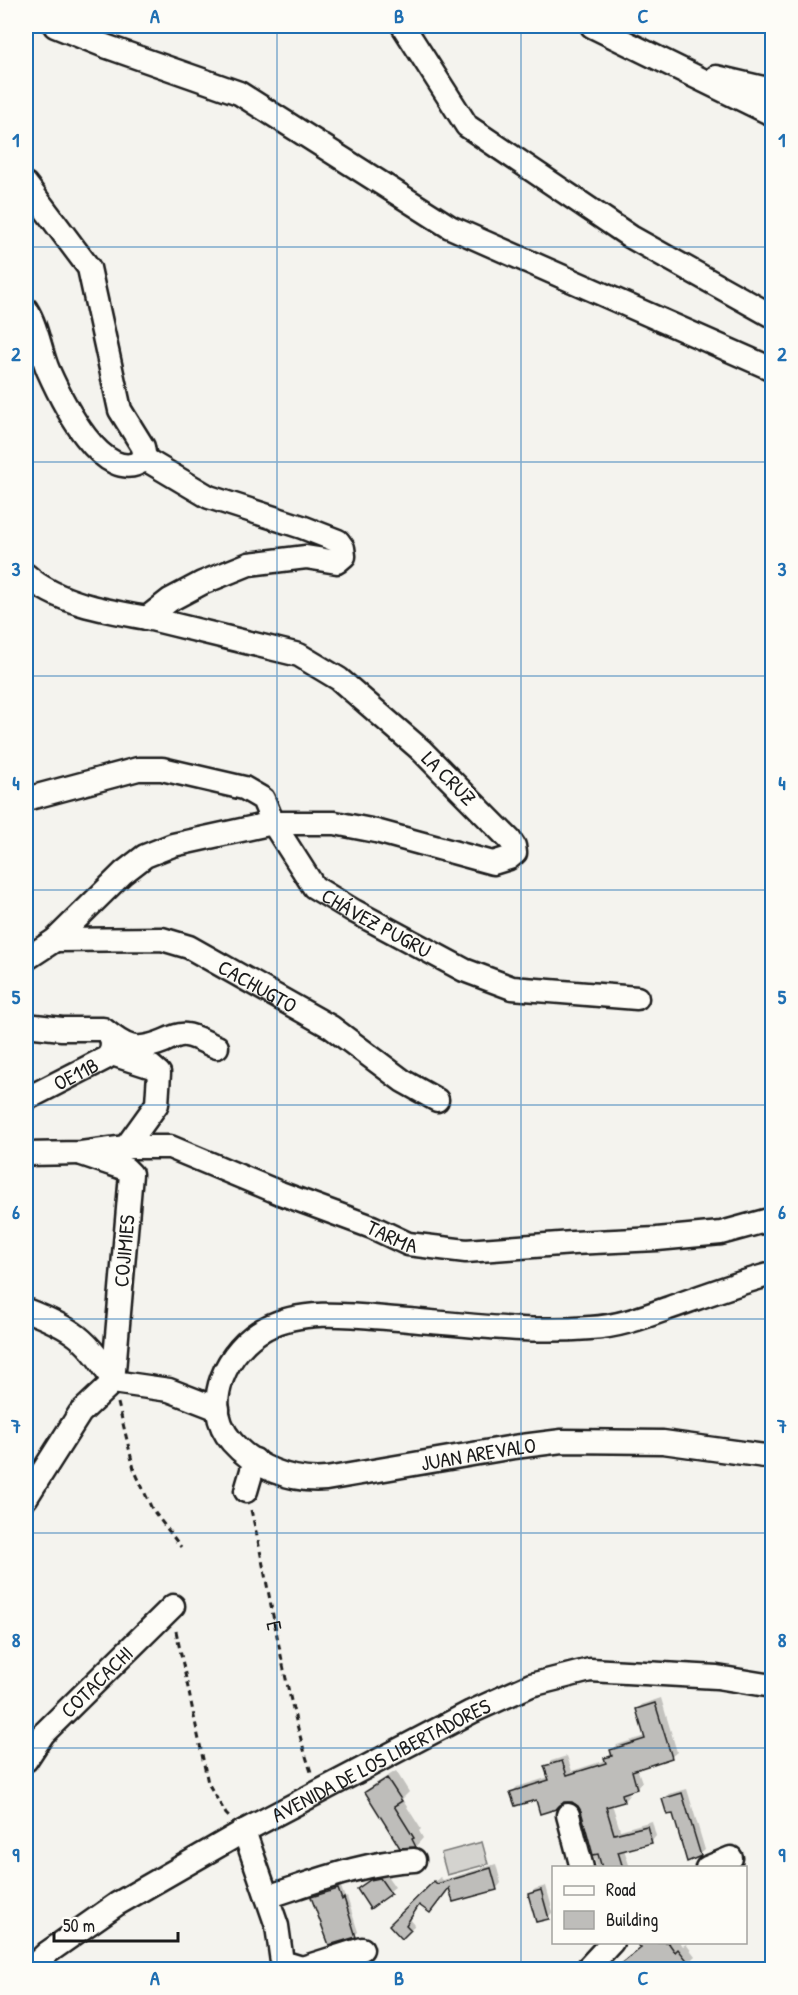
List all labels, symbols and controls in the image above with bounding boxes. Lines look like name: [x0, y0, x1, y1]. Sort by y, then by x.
text: A: [150, 2, 160, 29]
text: B: [394, 2, 404, 29]
text: C: [638, 2, 649, 29]
text: 1: [12, 126, 20, 153]
text: 1: [778, 126, 786, 153]
text: 2: [11, 340, 21, 367]
text: 2: [777, 340, 787, 367]
text: 3: [12, 555, 21, 582]
text: 3: [778, 555, 787, 582]
street label: LA CRUZ: [415, 744, 483, 812]
text: 4: [12, 769, 20, 796]
text: 4: [778, 769, 786, 796]
street label: CHÁVEZ PUGRU: [316, 880, 436, 964]
street label: CACHUGTO: [213, 952, 302, 1020]
text: 5: [12, 983, 21, 1010]
text: 5: [778, 983, 787, 1010]
street label: OE11B: [48, 1050, 103, 1097]
text: 6: [12, 1198, 20, 1225]
text: 6: [778, 1198, 786, 1225]
street label: TARMA: [362, 1212, 418, 1259]
street label: COJIMIES: [106, 1213, 142, 1288]
text: 7: [10, 1412, 21, 1439]
text: 7: [776, 1412, 787, 1439]
street label: JUAN AREVALO: [419, 1430, 538, 1477]
street label: E: [260, 1618, 290, 1633]
text: 8: [12, 1626, 21, 1653]
text: 8: [778, 1626, 787, 1653]
street label: COTACACHI: [54, 1639, 139, 1724]
street label: AVENIDA DE LOS LIBERTADORES: [266, 1691, 495, 1829]
text: 9: [12, 1841, 20, 1868]
text: 9: [778, 1841, 786, 1868]
legend: [552, 1866, 747, 1944]
text: Road: [606, 1877, 636, 1902]
scale bar: [54, 1905, 178, 1943]
text: Building: [606, 1907, 658, 1932]
text: 50 m: [63, 1913, 95, 1938]
text: A: [150, 1964, 160, 1991]
text: B: [394, 1964, 404, 1991]
text: C: [638, 1964, 649, 1991]

